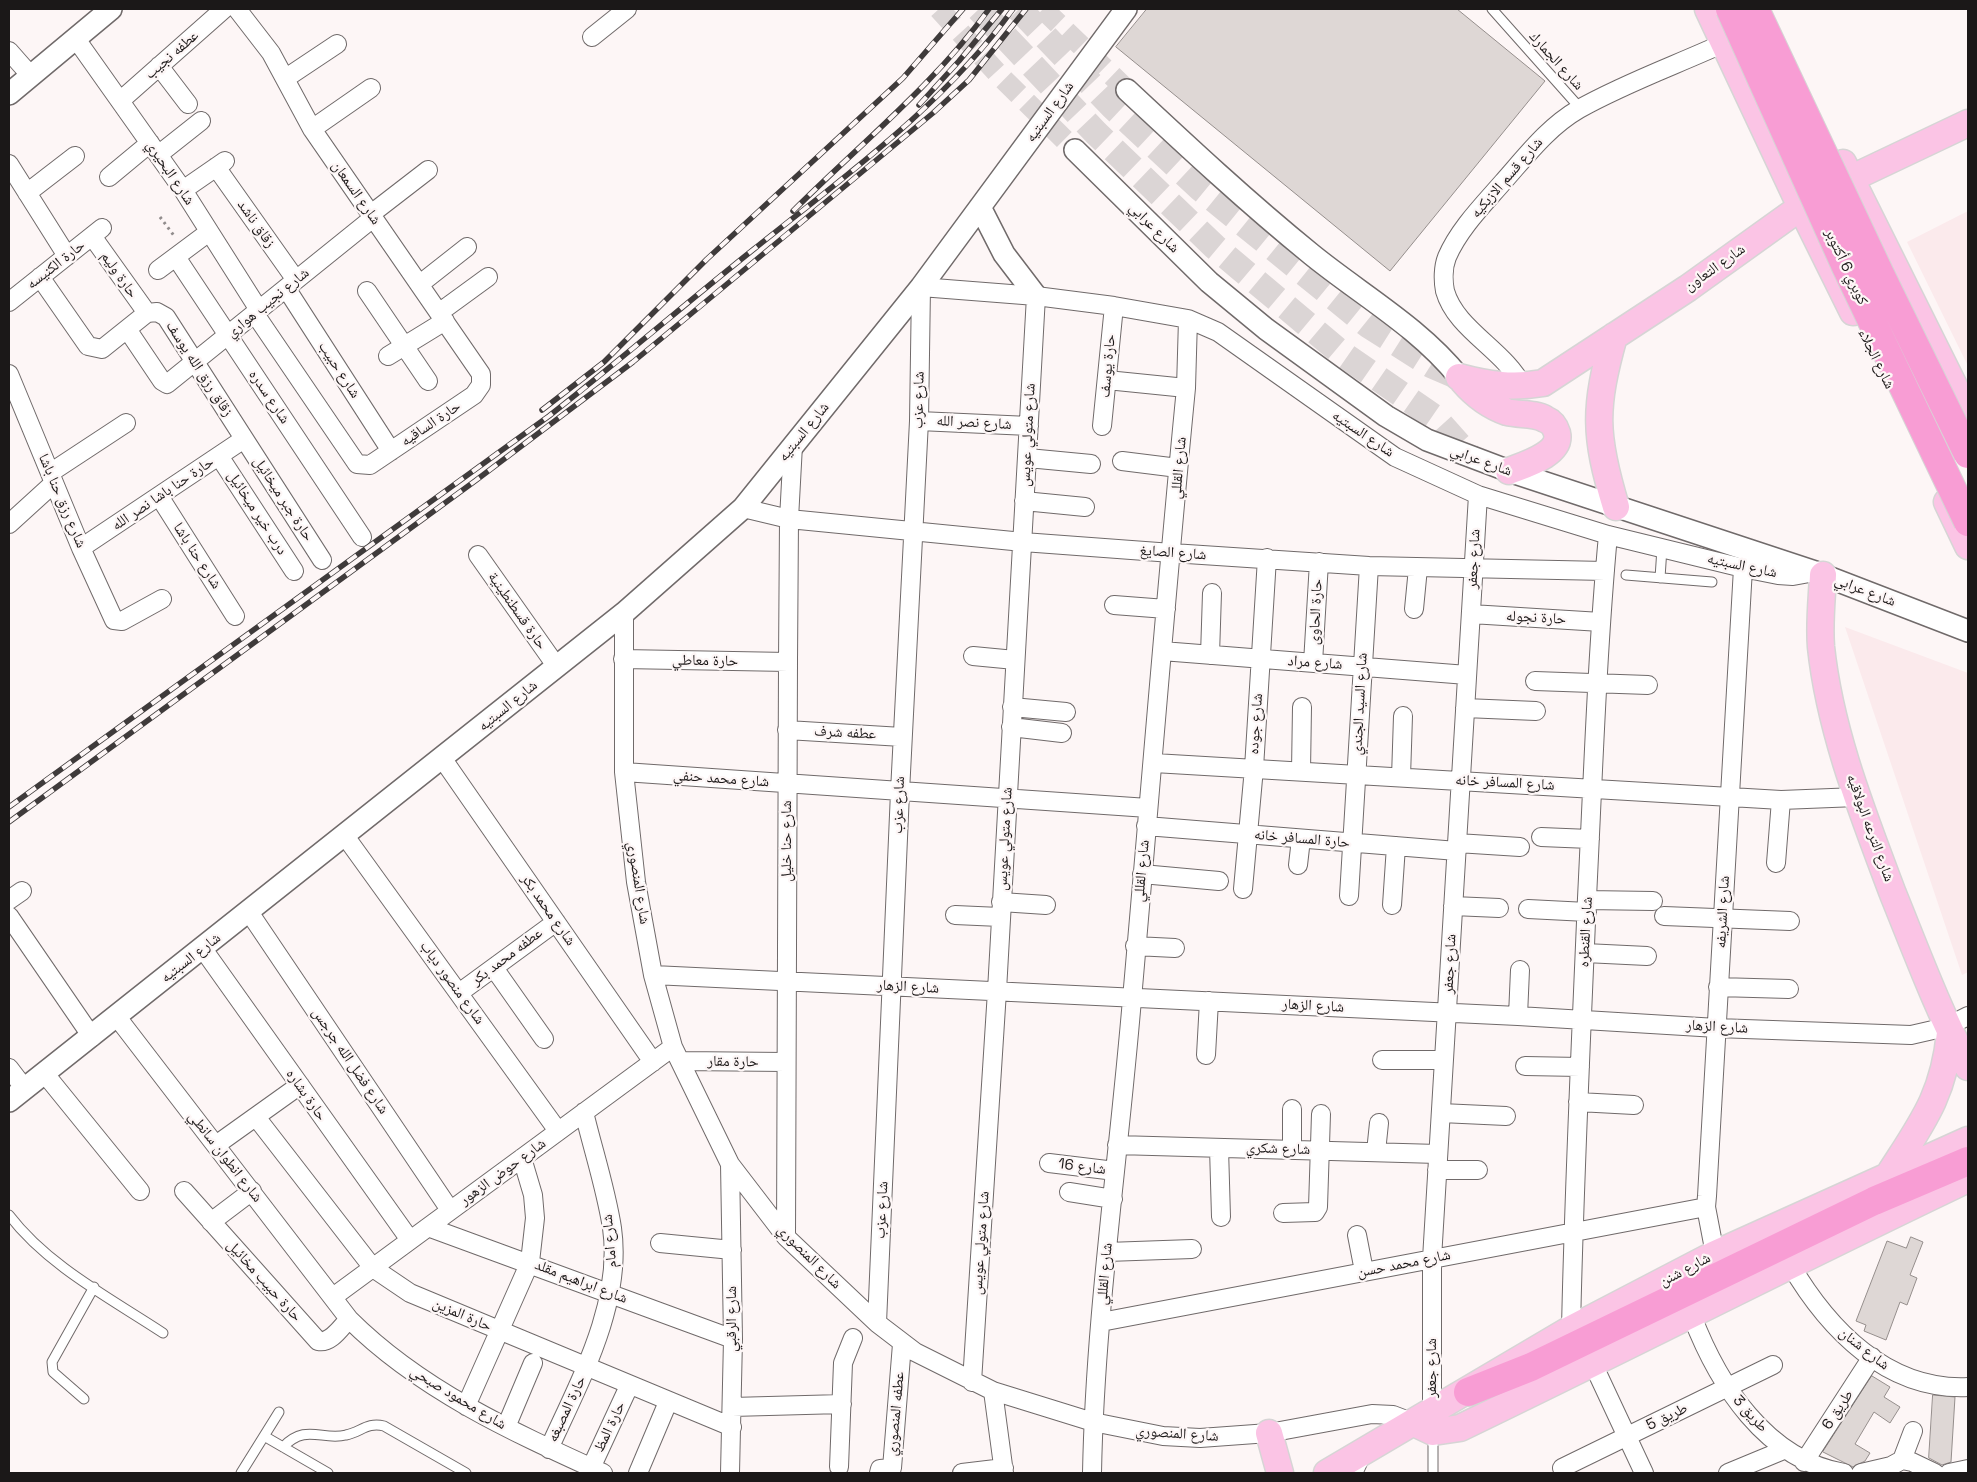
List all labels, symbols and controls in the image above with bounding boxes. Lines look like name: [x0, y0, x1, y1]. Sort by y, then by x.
street label: عطفه نجيب: [141, 27, 203, 83]
street label: شارع الجمارك: [1525, 28, 1587, 94]
street label: شارع السبتيه: [1022, 78, 1078, 146]
street label: شارع قسم الازبكيه: [1467, 134, 1547, 222]
street label: شارع البحيري: [142, 137, 198, 209]
street label: شارع السمعان: [327, 158, 385, 228]
street label: زقاق ناشد: [233, 197, 279, 251]
street label: شارع عرابي: [1125, 199, 1183, 257]
street label: كوبري 6 أكتوبر: [1821, 226, 1871, 308]
street label: حارة الكنيسه: [23, 237, 89, 293]
street label: شارع التعاون: [1681, 240, 1749, 296]
street label: حارة وليم: [97, 248, 141, 302]
street label: شارع نجيب هواري: [223, 264, 313, 342]
street label: زقاق رزق الله يوسف: [162, 318, 236, 420]
street label: شارع الجلاء: [1854, 326, 1898, 392]
street label: حارة يوسف: [1096, 334, 1120, 398]
street label: شارع حبيب: [314, 338, 364, 402]
street label: شارع سدره: [244, 367, 294, 427]
street label: شارع عزب: [909, 371, 929, 429]
street label: شارع متولي عويس: [1016, 383, 1040, 487]
street label: حارة الساقيه: [398, 398, 464, 450]
street label: شارع السبتيه: [775, 399, 833, 465]
street label: شارع السبتيه: [1329, 407, 1397, 461]
street label: شارع نصر الله: [936, 412, 1012, 434]
street label: شارع القللي: [1167, 436, 1191, 500]
street label: شارع عرابي: [1448, 442, 1514, 480]
street label: شارع رزق حنا باشا: [34, 451, 90, 551]
street label: حارة حنا باشا نصر الله: [109, 453, 217, 535]
street label: حارة جبر ميخائيل: [249, 453, 317, 545]
street label: درب خير ميخائيل: [223, 468, 291, 558]
street label: شارع حنا باشا: [169, 519, 225, 593]
street label: شارع جعفر: [1463, 529, 1485, 589]
street label: شارع الصايغ: [1139, 542, 1207, 564]
street label: شارع السبتيه: [1705, 550, 1779, 582]
street label: حارة قسطنطينية: [484, 569, 550, 653]
street label: شارع عرابي: [1832, 571, 1898, 611]
street label: حارة الحاوى: [1305, 579, 1327, 645]
street label: حارة نجوله: [1505, 607, 1567, 629]
street label: حارة معاطي: [672, 651, 738, 671]
street label: شارع مراد: [1287, 652, 1343, 674]
street label: شارع السيد الجندي: [1348, 652, 1372, 756]
street label: شارع السبتيه: [475, 677, 541, 735]
street label: شارع جوده: [1245, 693, 1267, 755]
street label: عطفه شرف: [814, 722, 876, 744]
street label: شارع محمد حنفي: [672, 767, 770, 791]
street label: شارع المسافر خانه: [1455, 771, 1555, 795]
street label: شارع الترعه البولاقيه: [1842, 772, 1898, 884]
street label: شارع عزب: [889, 776, 909, 834]
street label: شارع متولي عويس: [993, 787, 1017, 891]
street label: شارع حنا خليل: [778, 800, 796, 882]
street label: حارة المسافر خانه: [1253, 826, 1351, 852]
street label: شارع القللي: [1130, 839, 1154, 903]
street label: شارع المنصوري: [623, 840, 653, 926]
street label: شارع محمد بكر: [517, 871, 579, 949]
street label: شارع الشريفه: [1712, 875, 1734, 949]
street label: شارع القنطره: [1575, 896, 1597, 968]
street label: عطفه محمد بكر: [468, 924, 546, 990]
street label: شارع السبتيه: [157, 929, 225, 987]
street label: شارع جعفر: [1439, 934, 1461, 994]
street label: شارع منصور دياب: [416, 938, 488, 1028]
street label: شارع الزهار: [876, 976, 940, 998]
street label: شارع الزهار: [1281, 995, 1345, 1017]
street label: شارع فضل الله جرجس: [308, 1004, 392, 1118]
street label: شارع الزهار: [1685, 1016, 1749, 1038]
street label: حارة مقار: [707, 1053, 759, 1071]
street label: حارة بشاره: [282, 1066, 330, 1124]
street label: شارع انطوان سانطي: [184, 1108, 266, 1206]
street label: شارع حوض الزهور: [456, 1135, 550, 1209]
street label: شارع شكري: [1245, 1139, 1311, 1159]
street label: شارع 16: [1057, 1155, 1107, 1179]
street label: شارع عزب: [872, 1181, 892, 1239]
street label: شارع متولي عويس: [968, 1191, 994, 1295]
street label: شارع امام: [599, 1213, 621, 1269]
street label: شارع المنصوري: [773, 1221, 845, 1293]
street label: حارة حبيب مخائيل: [223, 1237, 305, 1325]
street label: شارع القللي: [1093, 1242, 1117, 1306]
street label: شارع محمد حسن: [1356, 1246, 1452, 1282]
street label: شارع شنن: [1656, 1249, 1714, 1291]
street label: شارع ابراهيم مقلد: [532, 1256, 630, 1308]
street label: شارع الرقبي: [723, 1286, 741, 1352]
street label: حارة المزين: [430, 1295, 494, 1335]
street label: شارع شنان: [1835, 1324, 1893, 1374]
street label: شارع جعفر: [1423, 1338, 1441, 1398]
street label: شارع محمود صبحي: [407, 1362, 509, 1434]
street label: عطفه المنصوري: [883, 1371, 909, 1457]
street label: حارة المصبغه: [544, 1373, 590, 1445]
street label: طريق 6: [1819, 1387, 1857, 1433]
street label: طريق 3: [1729, 1392, 1771, 1436]
street label: حارة المظ: [591, 1399, 629, 1455]
street label: طريق 5: [1643, 1399, 1691, 1435]
street label: شارع المنصوري: [1135, 1422, 1219, 1446]

